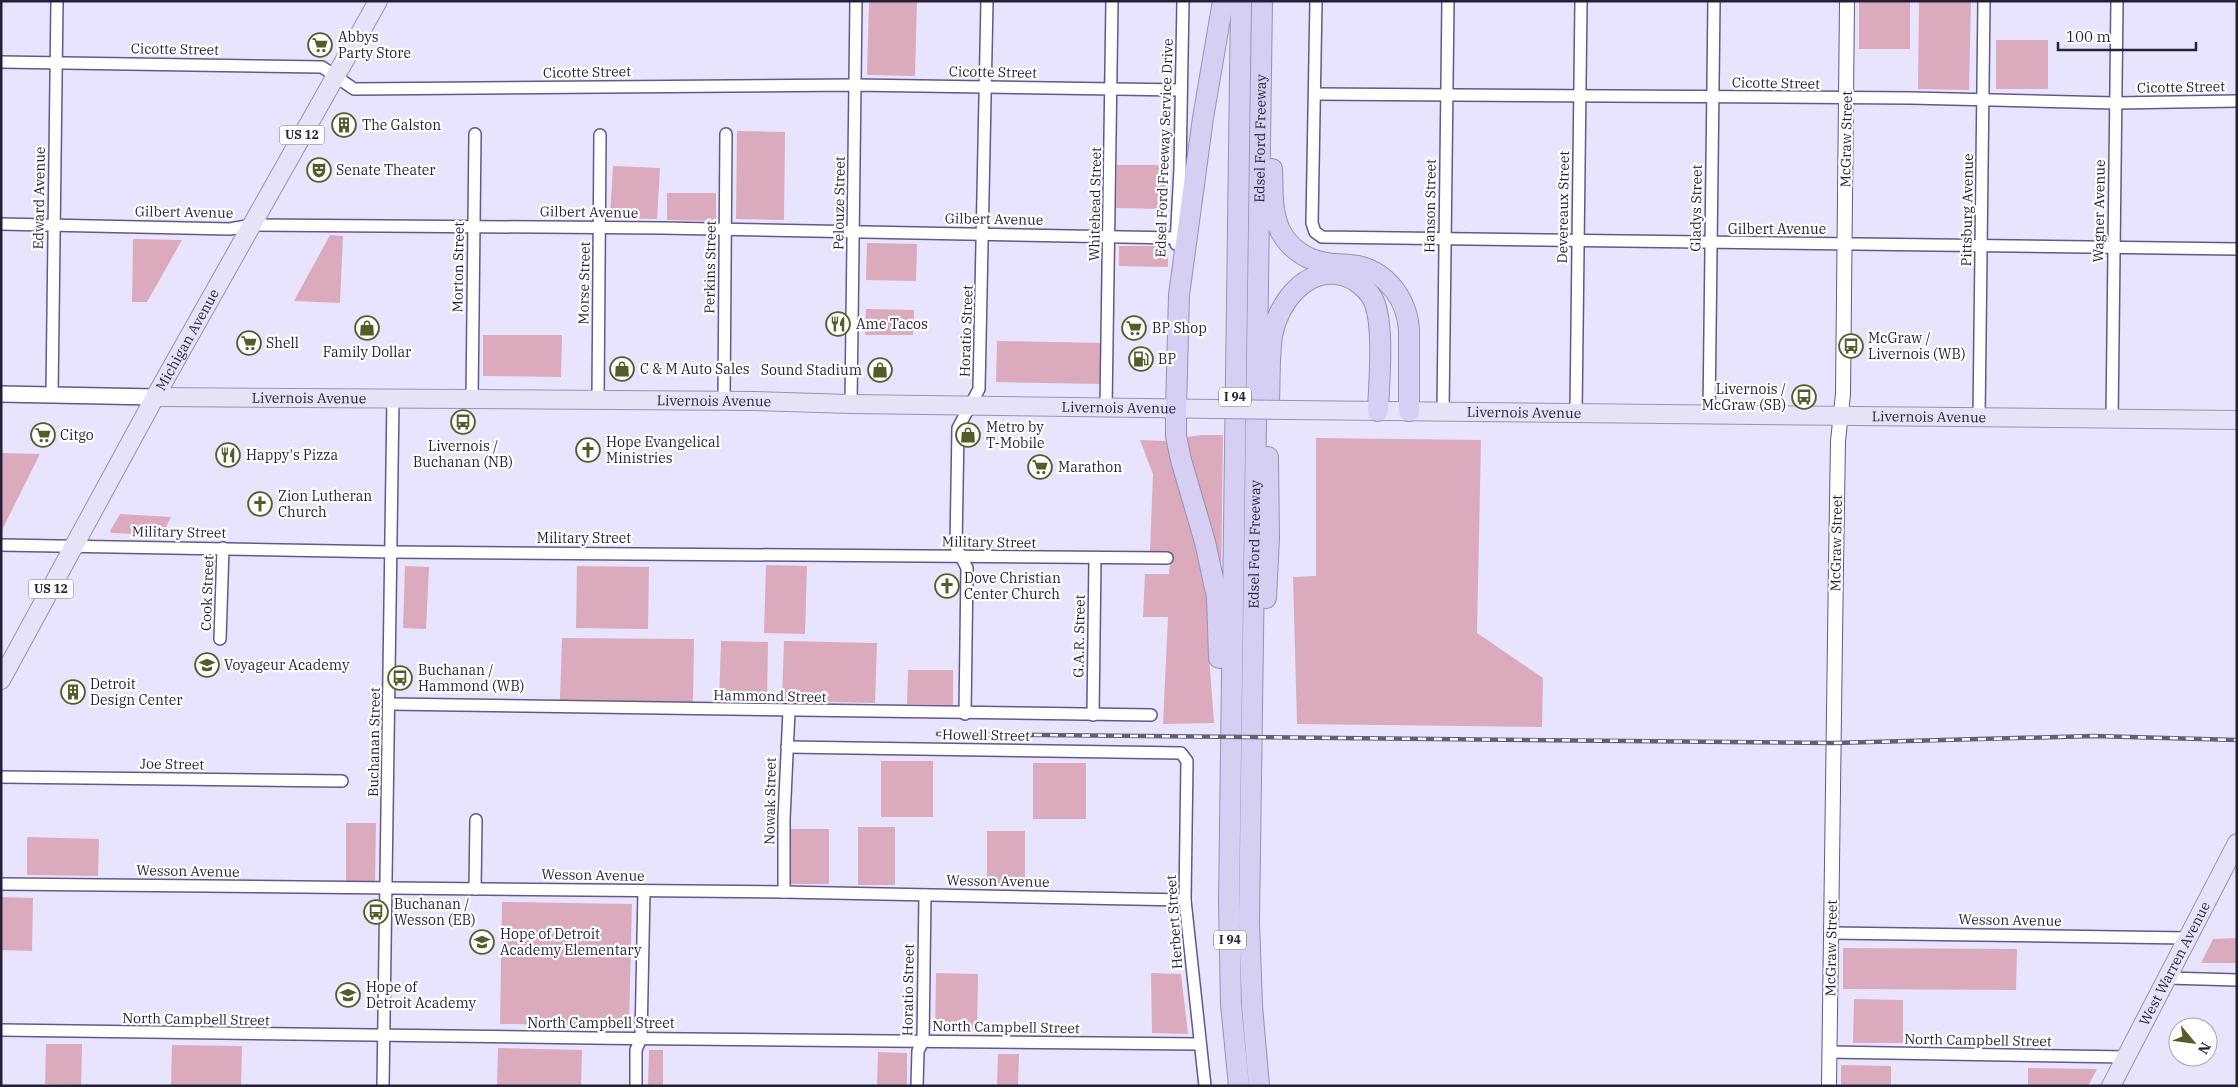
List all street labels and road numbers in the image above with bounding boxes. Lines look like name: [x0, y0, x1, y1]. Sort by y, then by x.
street label: Edsel Ford Freeway Service Drive: [1151, 38, 1177, 258]
street label: Cicotte Street: [131, 39, 219, 59]
street label: Cicotte Street: [543, 62, 631, 82]
street label: Cicotte Street: [949, 62, 1037, 82]
street label: Edsel Ford Freeway: [1250, 73, 1270, 203]
street label: Cicotte Street: [1732, 73, 1820, 93]
street label: Cicotte Street: [2137, 77, 2225, 97]
street label: McGraw Street: [1836, 90, 1856, 188]
road number: US 12: [280, 126, 324, 144]
street label: Edward Avenue: [29, 146, 49, 250]
street label: Whitehead Street: [1085, 147, 1105, 261]
street label: Devereaux Street: [1553, 150, 1573, 264]
street label: Pittsburg Avenue: [1957, 153, 1977, 267]
street label: Pelouze Street: [829, 156, 849, 250]
street label: Hanson Street: [1420, 159, 1440, 253]
street label: Wagner Avenue: [2089, 159, 2109, 263]
street label: Gladys Street: [1686, 164, 1706, 252]
street label: Gilbert Avenue: [135, 202, 233, 222]
street label: Gilbert Avenue: [540, 202, 638, 222]
street label: Gilbert Avenue: [945, 209, 1043, 229]
street label: Perkins Street: [700, 220, 720, 314]
street label: Gilbert Avenue: [1728, 220, 1826, 238]
street label: Morton Street: [448, 221, 468, 313]
street label: Morse Street: [574, 241, 594, 325]
street label: Horatio Street: [955, 284, 977, 378]
street label: Michigan Avenue: [152, 286, 223, 394]
road number: I 94: [1219, 388, 1251, 407]
street label: Livernois Avenue: [252, 389, 366, 407]
street label: Livernois Avenue: [657, 391, 771, 411]
street label: Livernois Avenue: [1062, 398, 1176, 417]
street label: Livernois Avenue: [1467, 403, 1581, 422]
street label: Livernois Avenue: [1872, 407, 1986, 426]
street label: Edsel Ford Freeway: [1244, 479, 1264, 609]
street label: McGraw Street: [1826, 494, 1846, 592]
street label: Military Street: [132, 522, 226, 542]
street label: Military Street: [537, 529, 631, 547]
street label: Military Street: [942, 532, 1036, 552]
street label: Cook Street: [197, 555, 217, 631]
road number: US 12: [28, 580, 74, 598]
street label: G.A.R. Street: [1069, 594, 1089, 678]
street label: Hammond Street: [713, 686, 827, 706]
street label: Buchanan Street: [364, 687, 384, 797]
street label: Howell Street: [942, 725, 1030, 745]
street label: Joe Street: [140, 754, 204, 774]
street label: Nowak Street: [760, 757, 780, 845]
street label: Wesson Avenue: [136, 861, 240, 881]
street label: Wesson Avenue: [541, 865, 645, 885]
street label: Wesson Avenue: [946, 871, 1050, 891]
street label: Herbert Street: [1162, 874, 1186, 970]
street label: West Warren Avenue: [2135, 898, 2214, 1029]
street label: McGraw Street: [1821, 899, 1841, 997]
street label: Wesson Avenue: [1958, 910, 2062, 930]
road number: I 94: [1214, 930, 1246, 950]
street label: Horatio Street: [898, 944, 918, 1036]
street label: North Campbell Street: [122, 1009, 270, 1029]
street label: North Campbell Street: [527, 1014, 675, 1032]
street label: North Campbell Street: [932, 1017, 1080, 1037]
street label: North Campbell Street: [1904, 1030, 2052, 1050]

